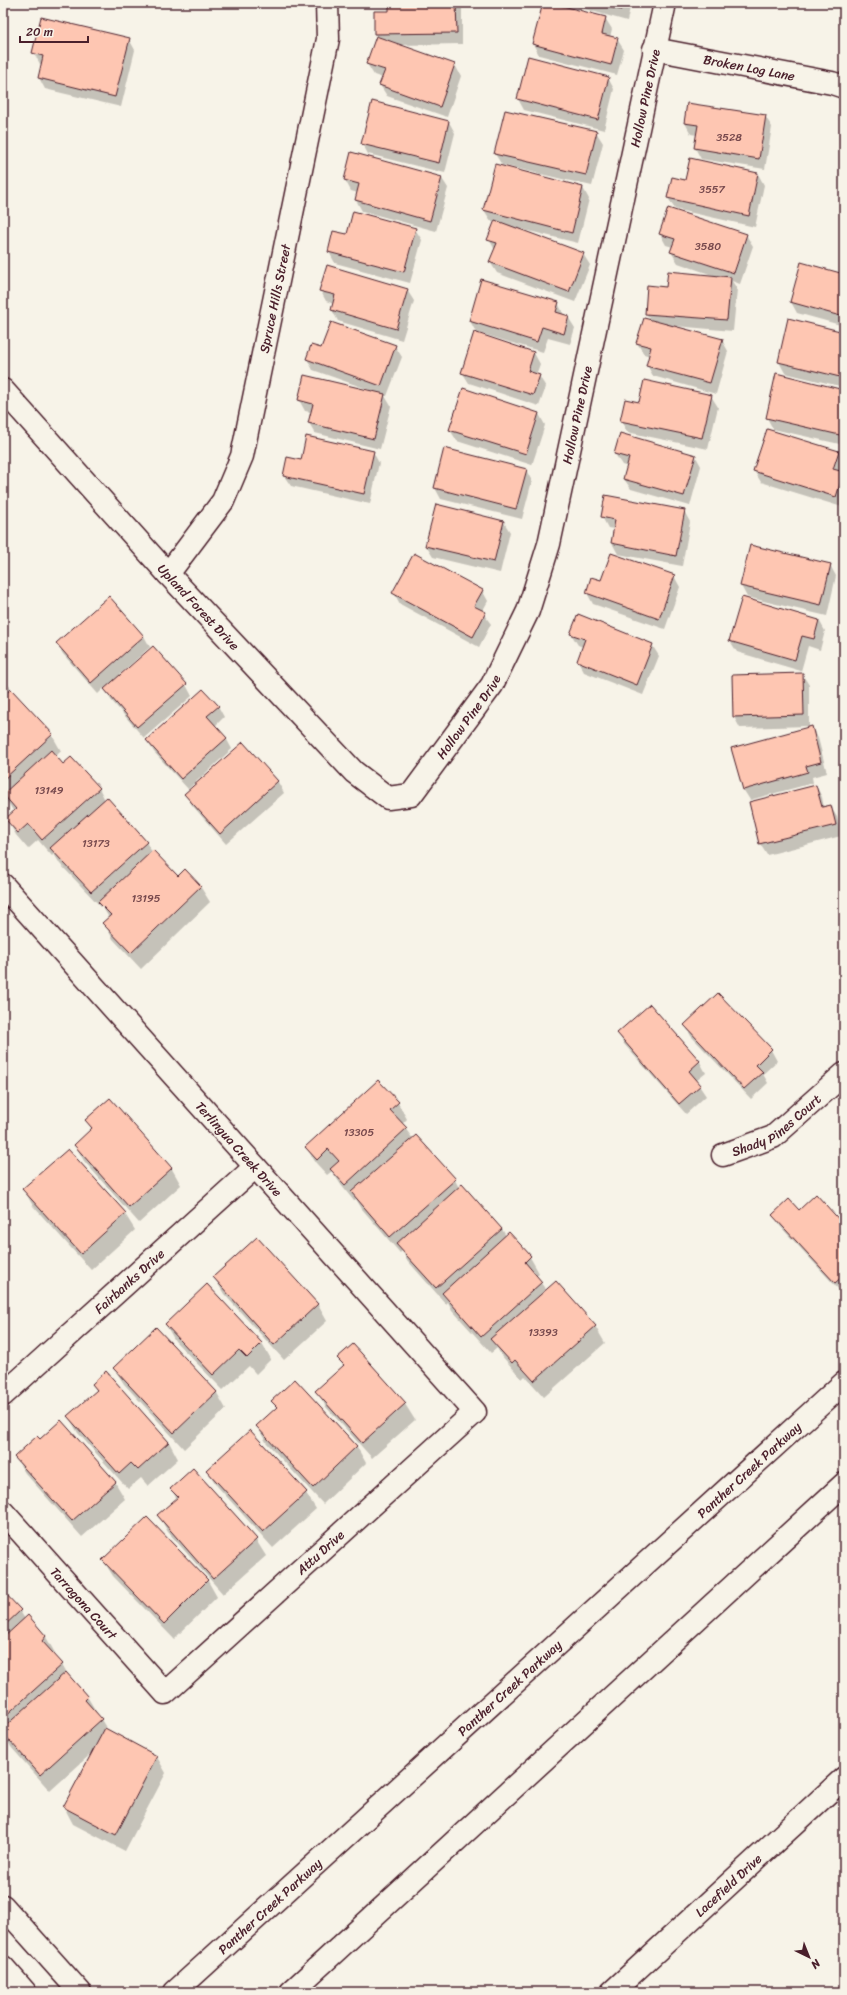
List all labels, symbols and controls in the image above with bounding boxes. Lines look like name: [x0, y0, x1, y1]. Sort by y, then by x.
scale bar: [20, 18, 88, 44]
text: 20 m: [26, 21, 53, 43]
street label: Hollow Pine Drive: [623, 47, 667, 149]
street label: Broken Log Lane: [701, 48, 797, 88]
house number: 3528: [716, 128, 742, 147]
house number: 3557: [699, 180, 726, 199]
house number: 3580: [695, 237, 721, 256]
street label: Spruce Hills Street: [253, 241, 298, 355]
street label: Hollow Pine Drive: [555, 364, 599, 466]
street label: Upland Forest Drive: [152, 558, 245, 656]
street label: Hollow Pine Drive: [430, 671, 507, 764]
house number: 13149: [34, 781, 64, 800]
house number: 13173: [82, 834, 110, 853]
house number: 13195: [132, 889, 161, 908]
street label: Shady Pines Court: [728, 1088, 827, 1163]
street label: Terlingua Creek Drive: [189, 1096, 288, 1202]
house number: 13305: [344, 1123, 375, 1142]
street label: Fairbanks Drive: [89, 1243, 170, 1320]
house number: 13393: [528, 1323, 558, 1342]
street label: Panther Creek Parkway: [692, 1416, 807, 1524]
street label: Attu Drive: [290, 1524, 350, 1581]
street label: Tarragona Court: [44, 1561, 123, 1646]
street label: Panther Creek Parkway: [452, 1634, 567, 1742]
street label: Lacefield Drive: [689, 1848, 768, 1923]
street label: Panther Creek Parkway: [212, 1852, 328, 1960]
north arrow: [789, 1937, 829, 1977]
text: N: [806, 1954, 825, 1974]

